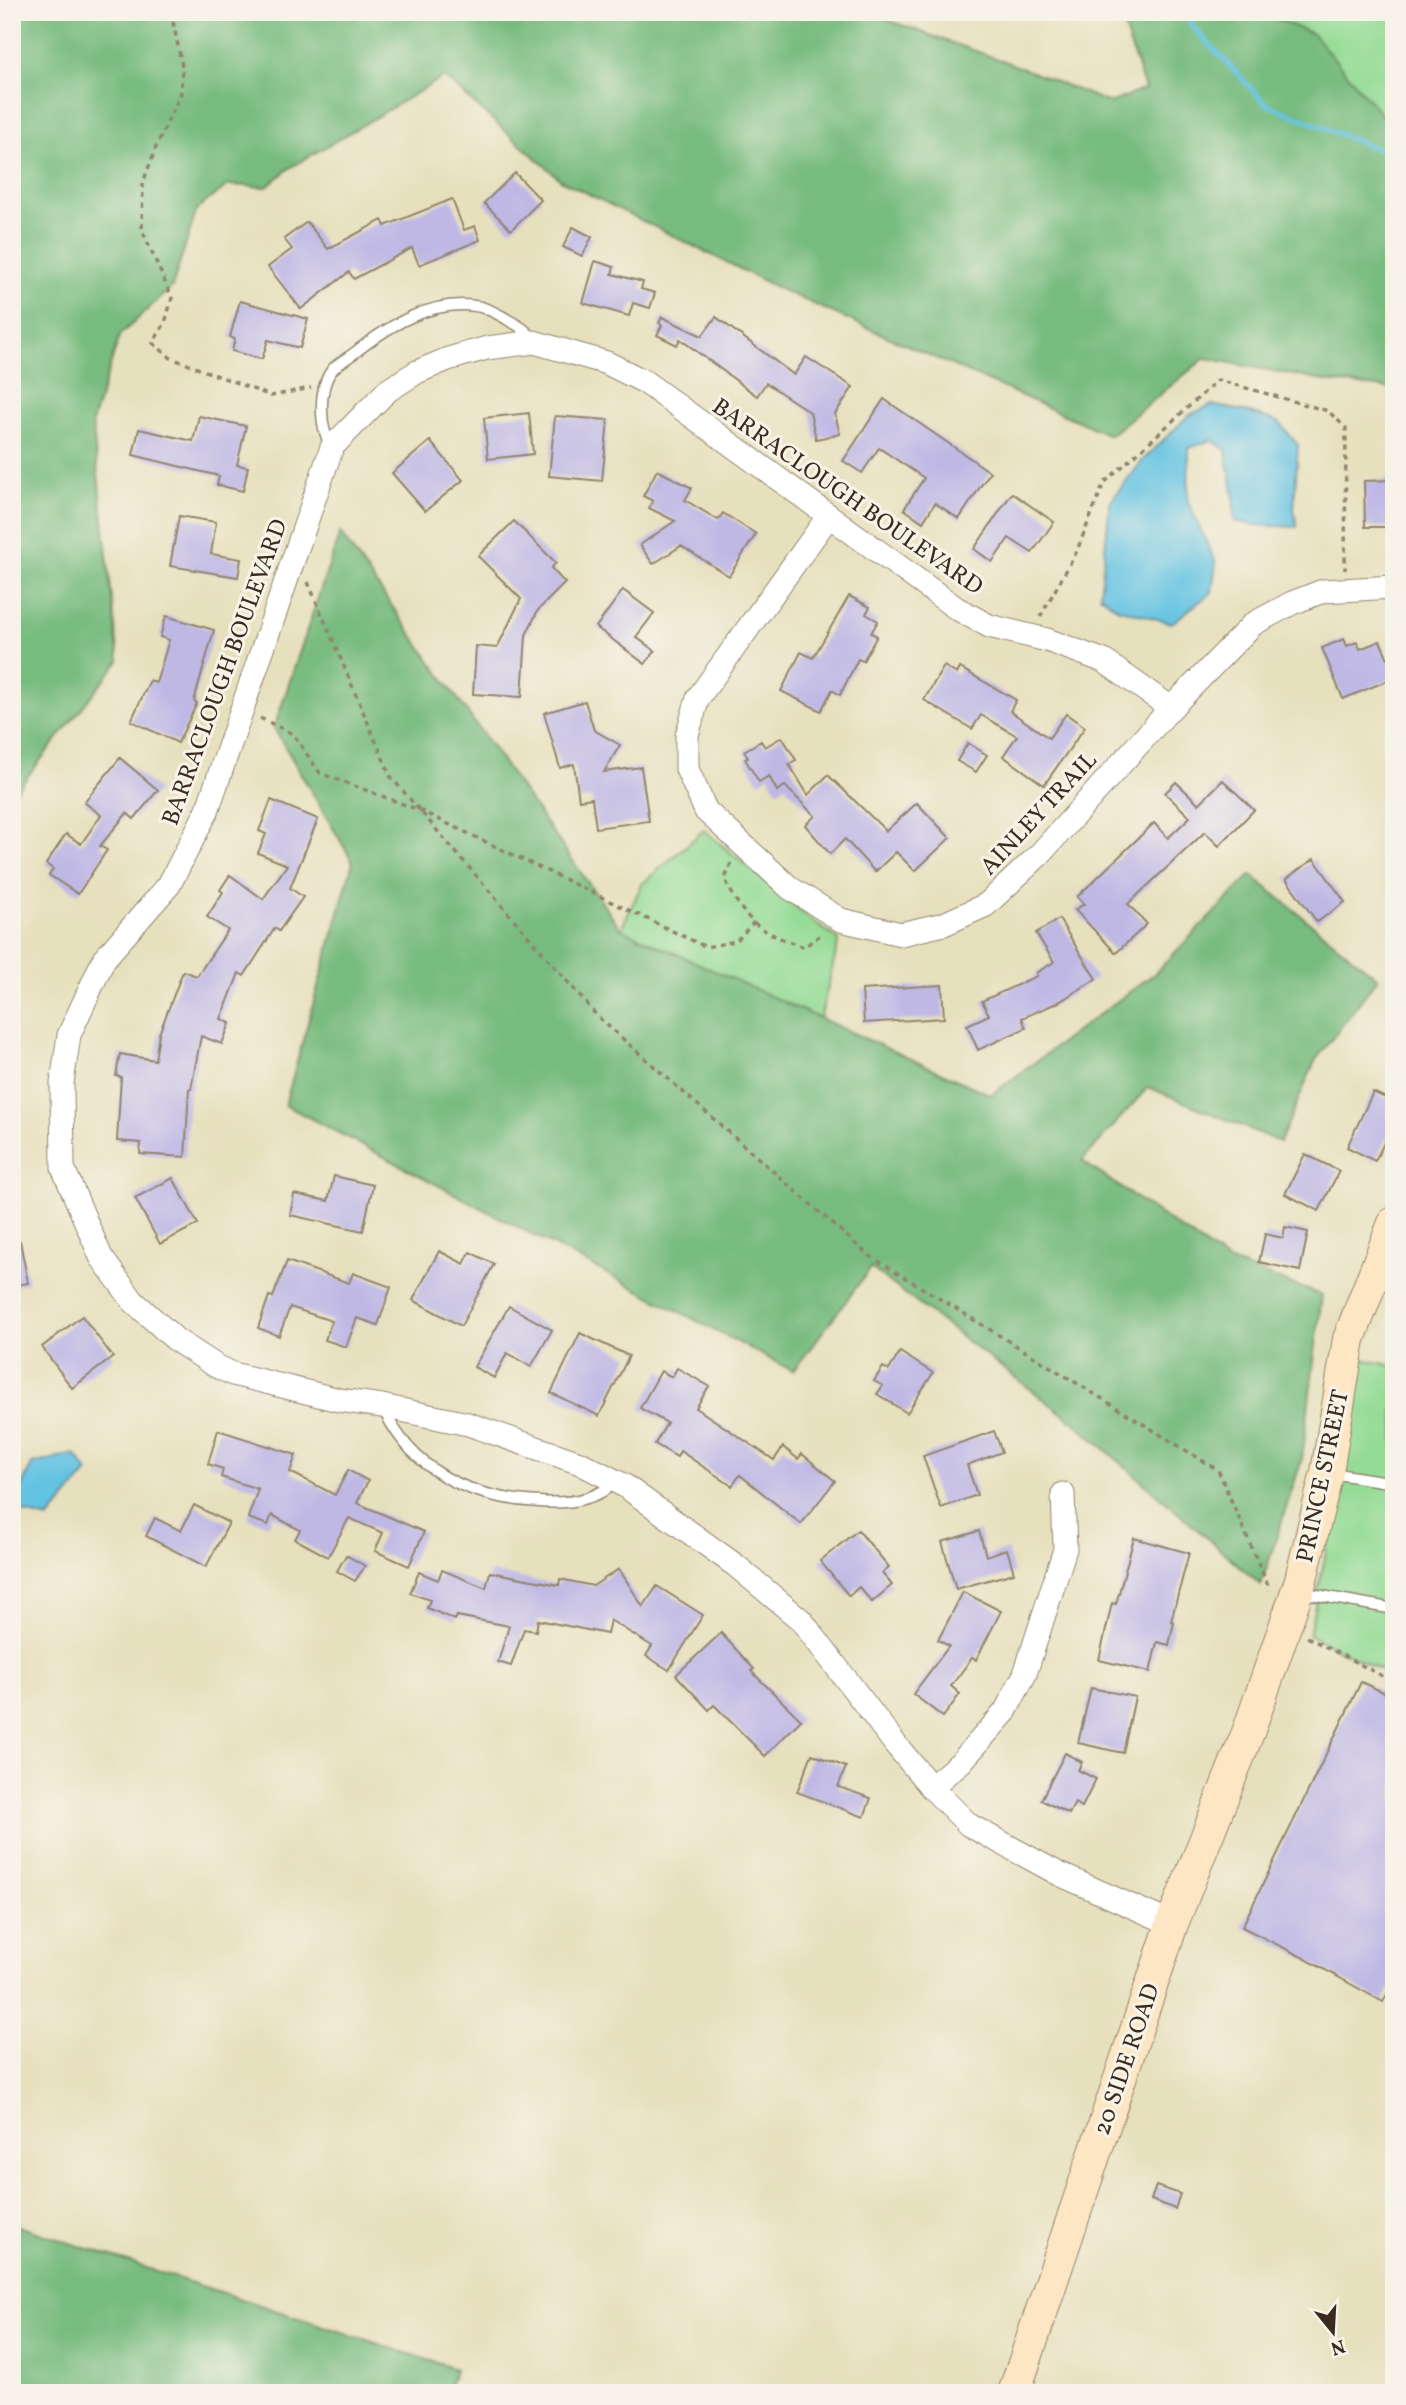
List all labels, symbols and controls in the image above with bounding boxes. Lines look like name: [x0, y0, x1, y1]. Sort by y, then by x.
street label: BARRACLOUGH BOULEVARD: [704, 391, 989, 604]
street label: BARRACLOUGH BOULEVARD: [155, 515, 297, 831]
street label: AINLEY TRAIL: [973, 745, 1106, 884]
street label: PRINCE STREET: [1289, 1387, 1359, 1566]
street label: 20 SIDE ROAD: [1086, 1979, 1170, 2140]
north arrow: [1298, 2296, 1368, 2366]
text: N: [1327, 2332, 1348, 2361]

